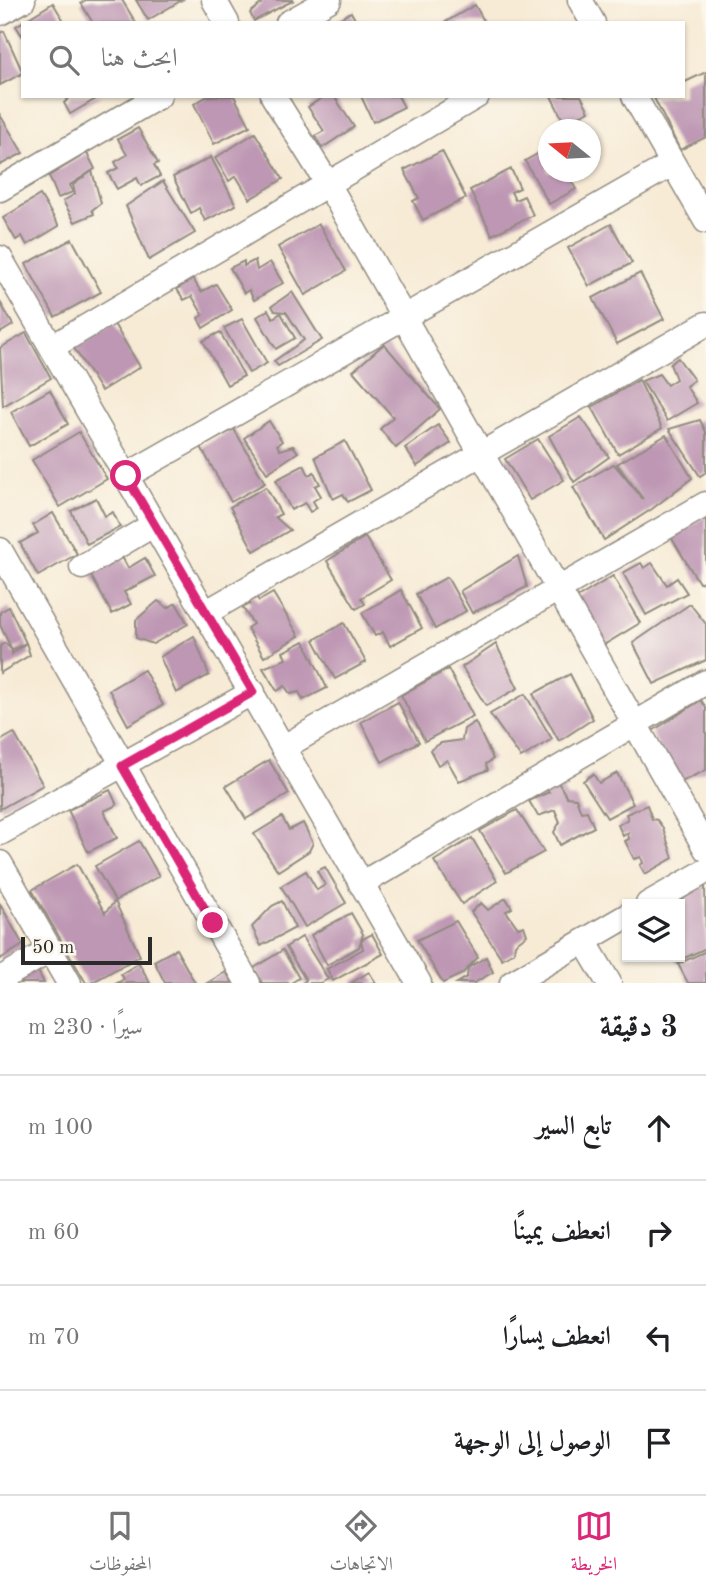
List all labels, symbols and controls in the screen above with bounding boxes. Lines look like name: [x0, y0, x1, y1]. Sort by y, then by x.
search box: [21, 21, 685, 98]
icon: search: [45, 41, 83, 79]
text: ابحث هنا: [101, 46, 178, 72]
north arrow: [538, 119, 601, 182]
route start: [110, 460, 141, 491]
map controls: [622, 899, 685, 962]
button: layers: [622, 899, 685, 962]
route end: [197, 907, 228, 938]
scale bar: [21, 934, 152, 966]
text: 50 m: [32, 939, 74, 958]
text: 3 دقيقة: [600, 1013, 678, 1043]
text: سيرًا · 230 m: [28, 1016, 143, 1039]
icon: ahead: [640, 1109, 678, 1147]
text: تابع السير: [536, 1114, 611, 1140]
text: 100 m: [28, 1116, 93, 1139]
icon: right: [640, 1214, 678, 1252]
text: انعطف يمينًا: [513, 1219, 611, 1245]
text: 60 m: [28, 1221, 79, 1244]
icon: left: [640, 1319, 678, 1357]
text: انعطف يسارًا: [503, 1324, 611, 1350]
text: 70 m: [28, 1326, 79, 1349]
icon: arrive: [640, 1424, 678, 1462]
text: الوصول إلى الوجهة: [454, 1429, 611, 1455]
tab: المحفوظات: [89, 1507, 152, 1582]
tab: الاتجاهات: [330, 1507, 393, 1582]
tab: الخريطة: [571, 1507, 617, 1582]

